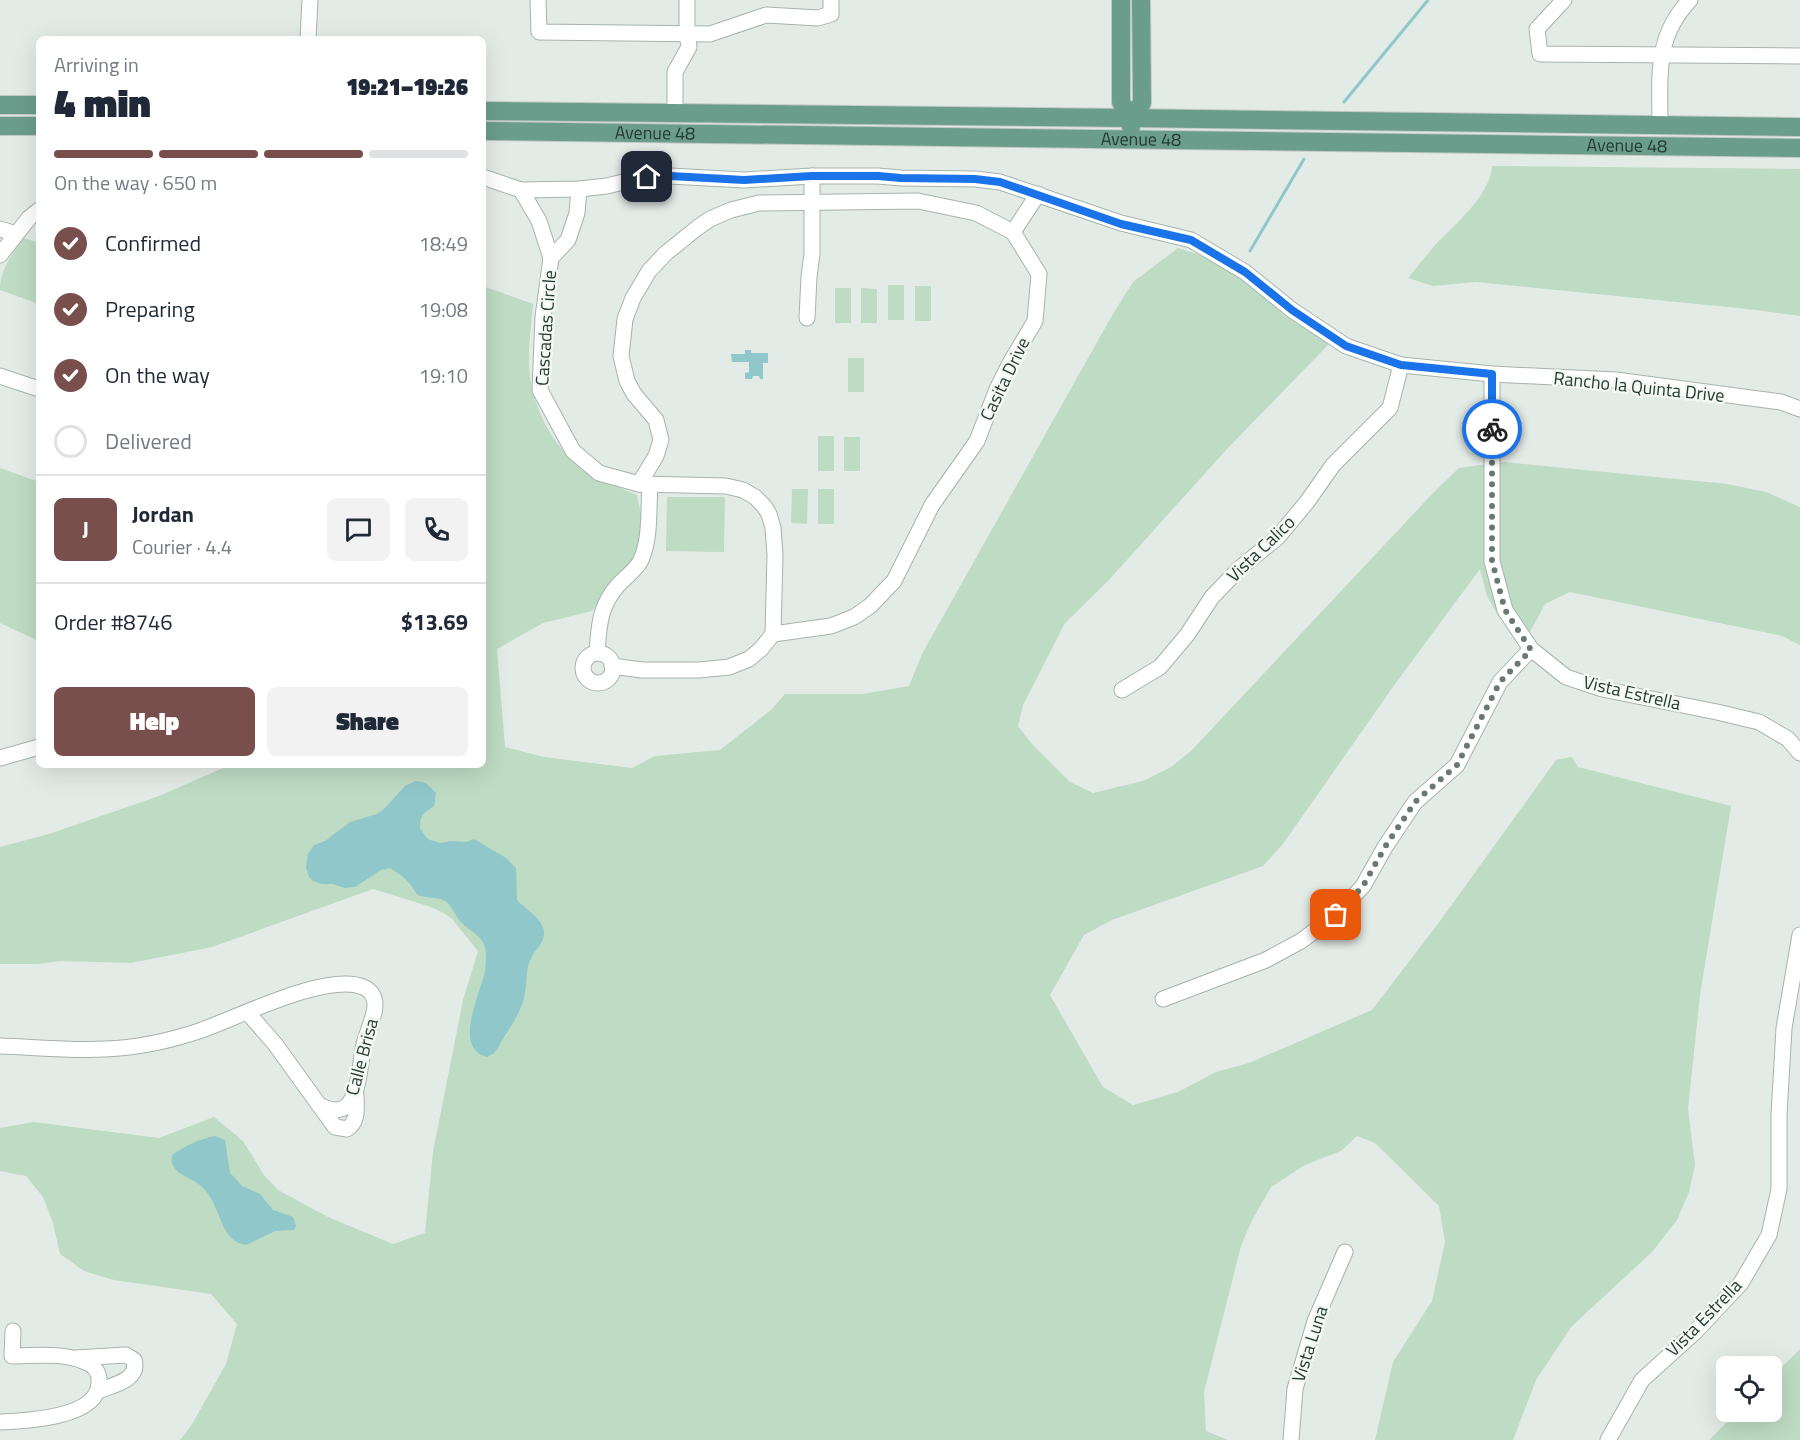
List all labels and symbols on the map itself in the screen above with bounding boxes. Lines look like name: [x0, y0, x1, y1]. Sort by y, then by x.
street label: Avenue 48: [615, 119, 695, 147]
street label: Avenue 48: [1101, 125, 1181, 153]
street label: Avenue 48: [1586, 131, 1667, 159]
pin: [621, 151, 672, 202]
street label: Cascadas Circle: [528, 269, 563, 387]
street label: Casita Drive: [973, 333, 1036, 425]
street label: Rancho la Quinta Drive: [1552, 364, 1726, 409]
courier: [1462, 399, 1522, 459]
street label: Vista Calico: [1220, 509, 1301, 588]
street label: Vista Estrella: [1581, 668, 1683, 717]
pin: [1310, 889, 1361, 940]
street label: Calle Brisa: [338, 1015, 385, 1098]
street label: Vista Estrella: [1659, 1273, 1748, 1363]
street label: Vista Luna: [1285, 1302, 1335, 1386]

